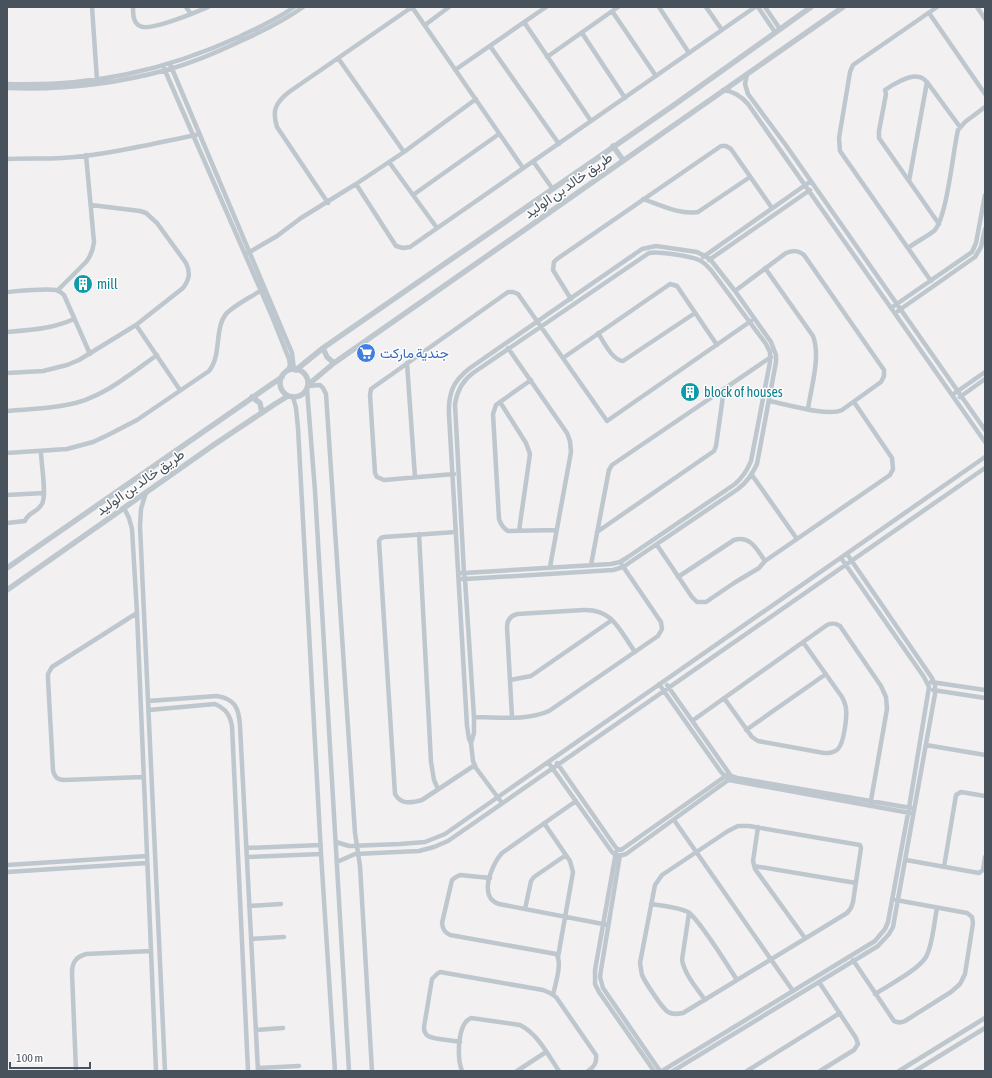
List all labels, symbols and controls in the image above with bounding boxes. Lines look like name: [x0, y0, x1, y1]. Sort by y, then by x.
street label: طريق خالد بن الوليد: [521, 149, 616, 222]
building icon: mill: [72, 273, 94, 295]
place label: mill: [97, 276, 118, 292]
supermarket icon: جندية ماركت: [355, 342, 377, 364]
place label: جندية ماركت: [380, 345, 449, 362]
building icon: block of houses: [679, 381, 701, 403]
place label: block of houses: [704, 384, 783, 400]
street label: طريق خالد بن الوليد: [93, 446, 188, 519]
scale bar: [10, 1044, 90, 1070]
text: 100 m: [16, 1051, 43, 1065]

